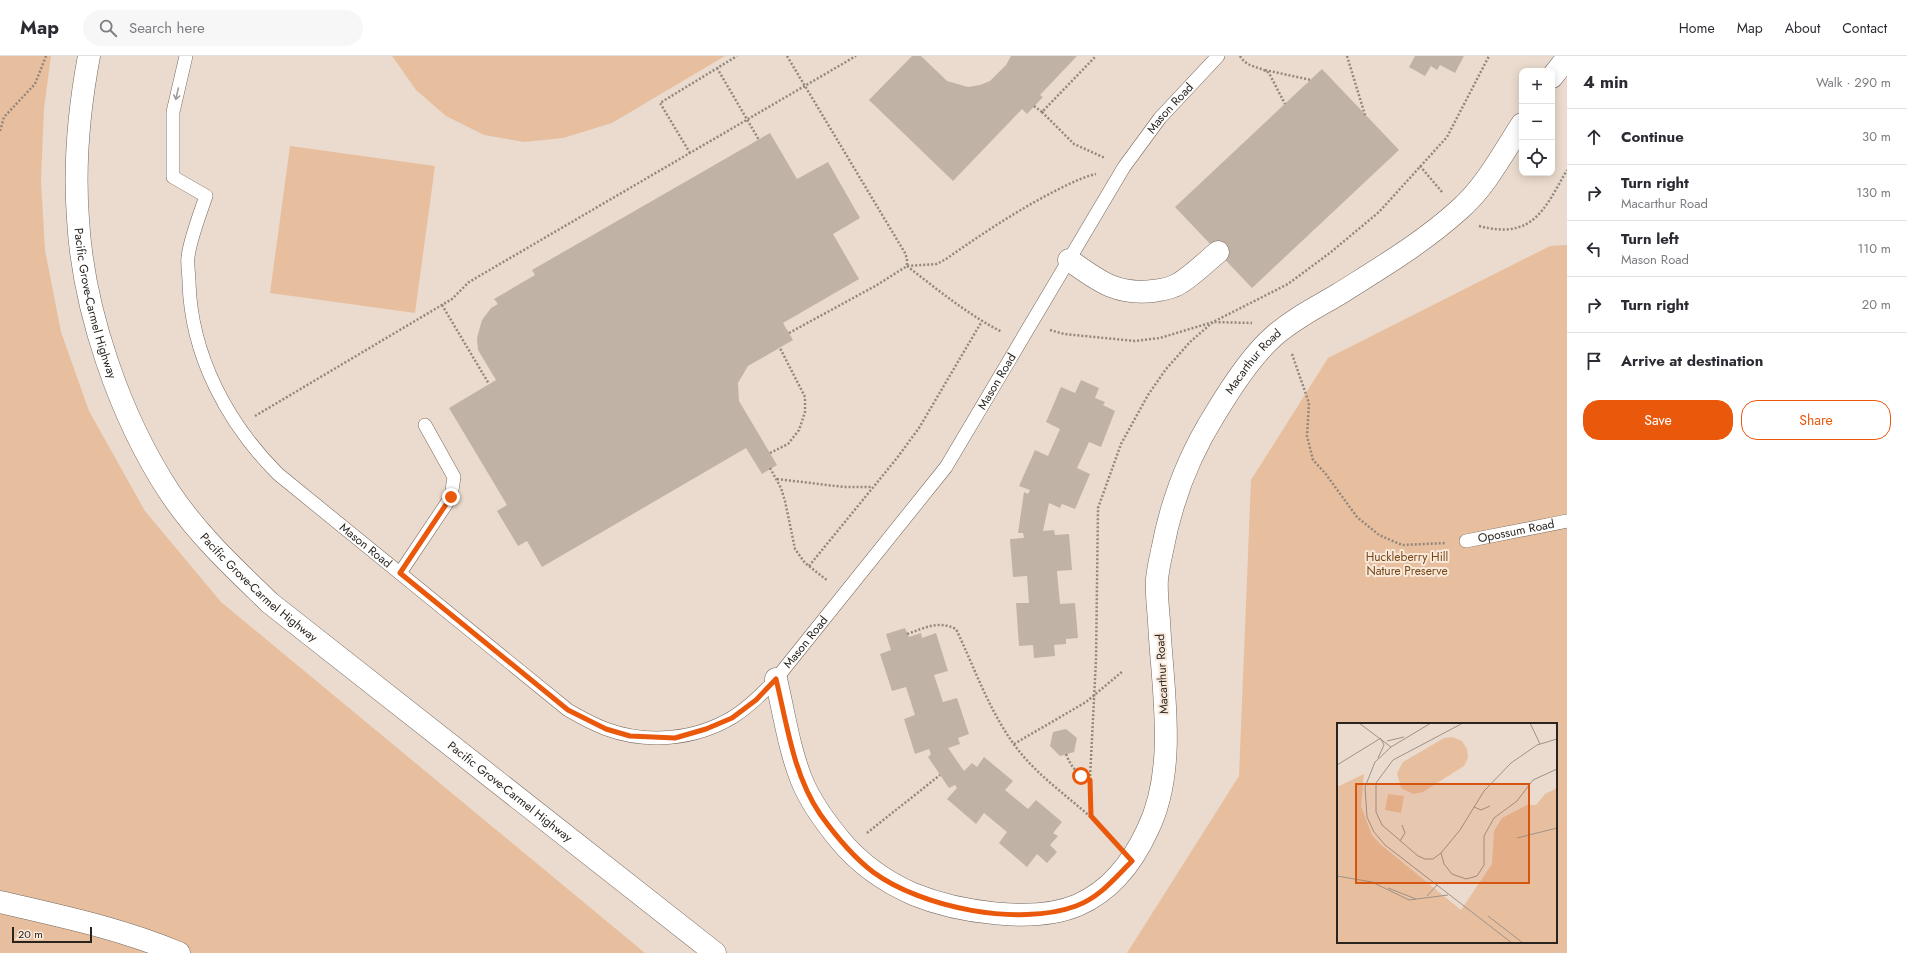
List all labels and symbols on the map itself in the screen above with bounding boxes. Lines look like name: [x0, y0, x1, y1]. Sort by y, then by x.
street label: Mason Road: [1142, 79, 1198, 137]
one-way arrow: [173, 87, 180, 100]
street label: Pacific Grove-Carmel Highway: [70, 227, 122, 382]
street label: Macarthur Road: [1221, 324, 1285, 398]
street label: Mason Road: [973, 350, 1021, 413]
route end: [442, 488, 460, 506]
street label: Opossum Road: [1476, 515, 1556, 547]
street label: Mason Road: [336, 519, 396, 572]
street label: Pacific Grove-Carmel Highway: [196, 529, 322, 647]
park label: Huckleberry Hill Nature Preserve: [1366, 548, 1448, 580]
street label: Mason Road: [779, 612, 832, 672]
street label: Macarthur Road: [1151, 633, 1173, 715]
inset map: [1337, 723, 1557, 943]
street label: Pacific Grove-Carmel Highway: [444, 737, 577, 847]
route start: [1072, 767, 1090, 785]
scale bar: [12, 925, 92, 944]

